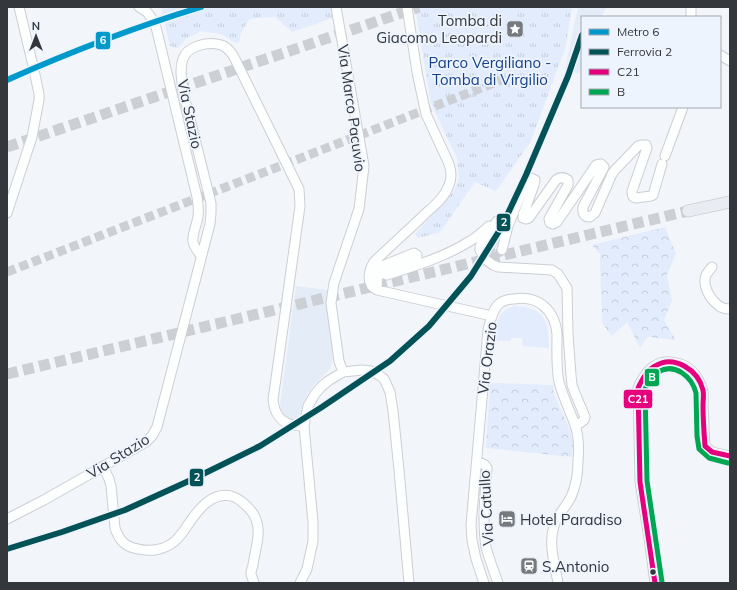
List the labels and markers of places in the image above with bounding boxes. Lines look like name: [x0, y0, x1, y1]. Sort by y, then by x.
place label: Tomba di Giacomo Leopardi: [376, 11, 502, 47]
place icon: Tomba di Giacomo Leopardi: [505, 19, 525, 39]
hotel icon: Hotel Paradiso: [497, 509, 517, 529]
place label: Hotel Paradiso: [520, 510, 622, 529]
station icon: S.Antonio: [519, 556, 539, 576]
place label: S.Antonio: [542, 557, 609, 576]
unlabelled marker: [648, 567, 658, 577]

